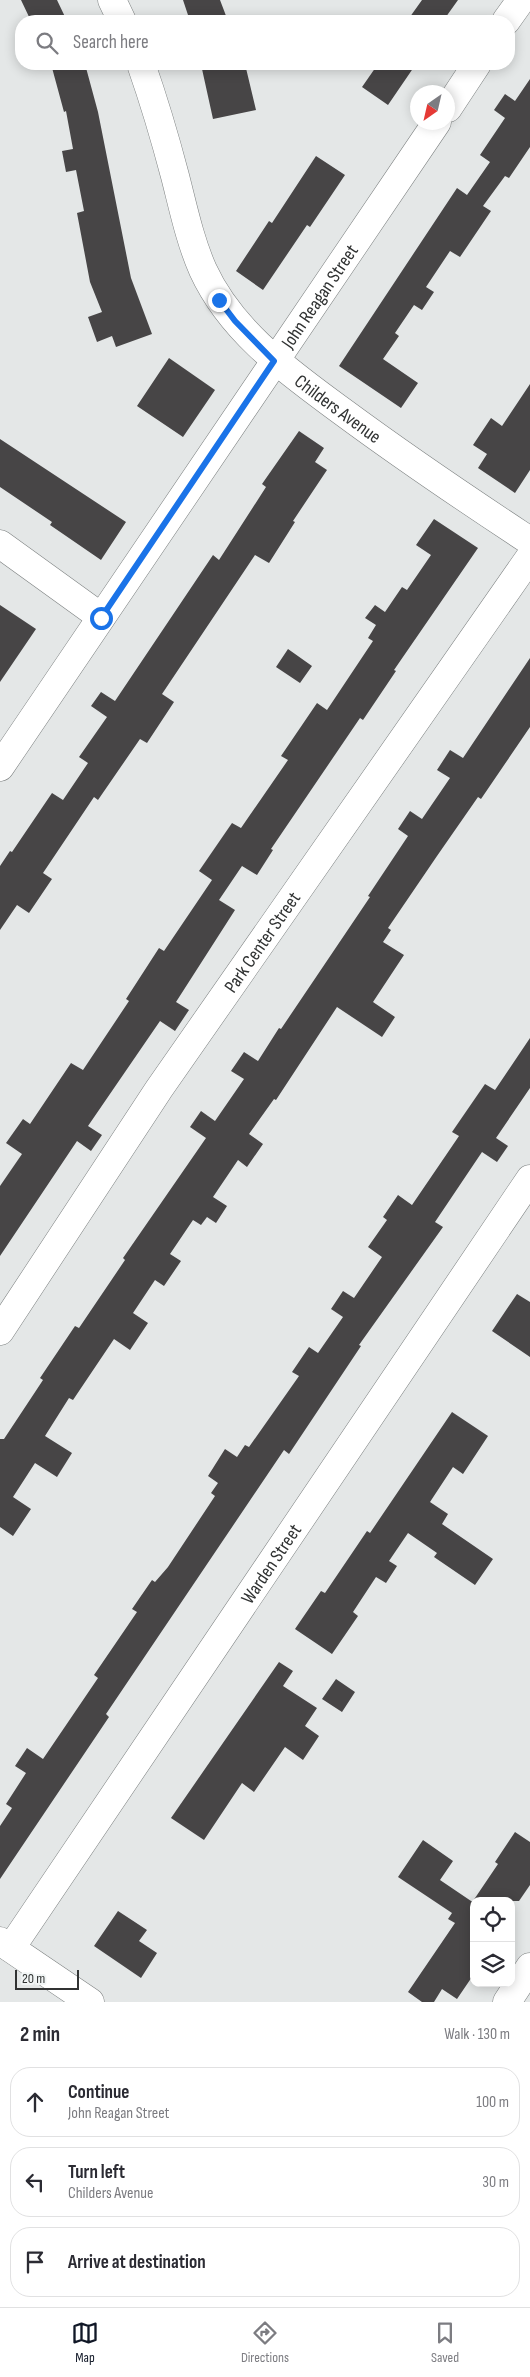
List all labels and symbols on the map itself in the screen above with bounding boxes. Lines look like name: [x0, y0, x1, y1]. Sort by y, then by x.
north arrow: [410, 85, 455, 130]
street label: John Reagan Street: [276, 240, 364, 354]
route end: [208, 289, 231, 312]
street label: Childers Avenue: [290, 370, 385, 449]
route start: [90, 607, 113, 630]
street label: Park Center Street: [220, 888, 306, 998]
street label: Warden Street: [237, 1520, 307, 1608]
scale bar: [15, 1967, 79, 1990]

